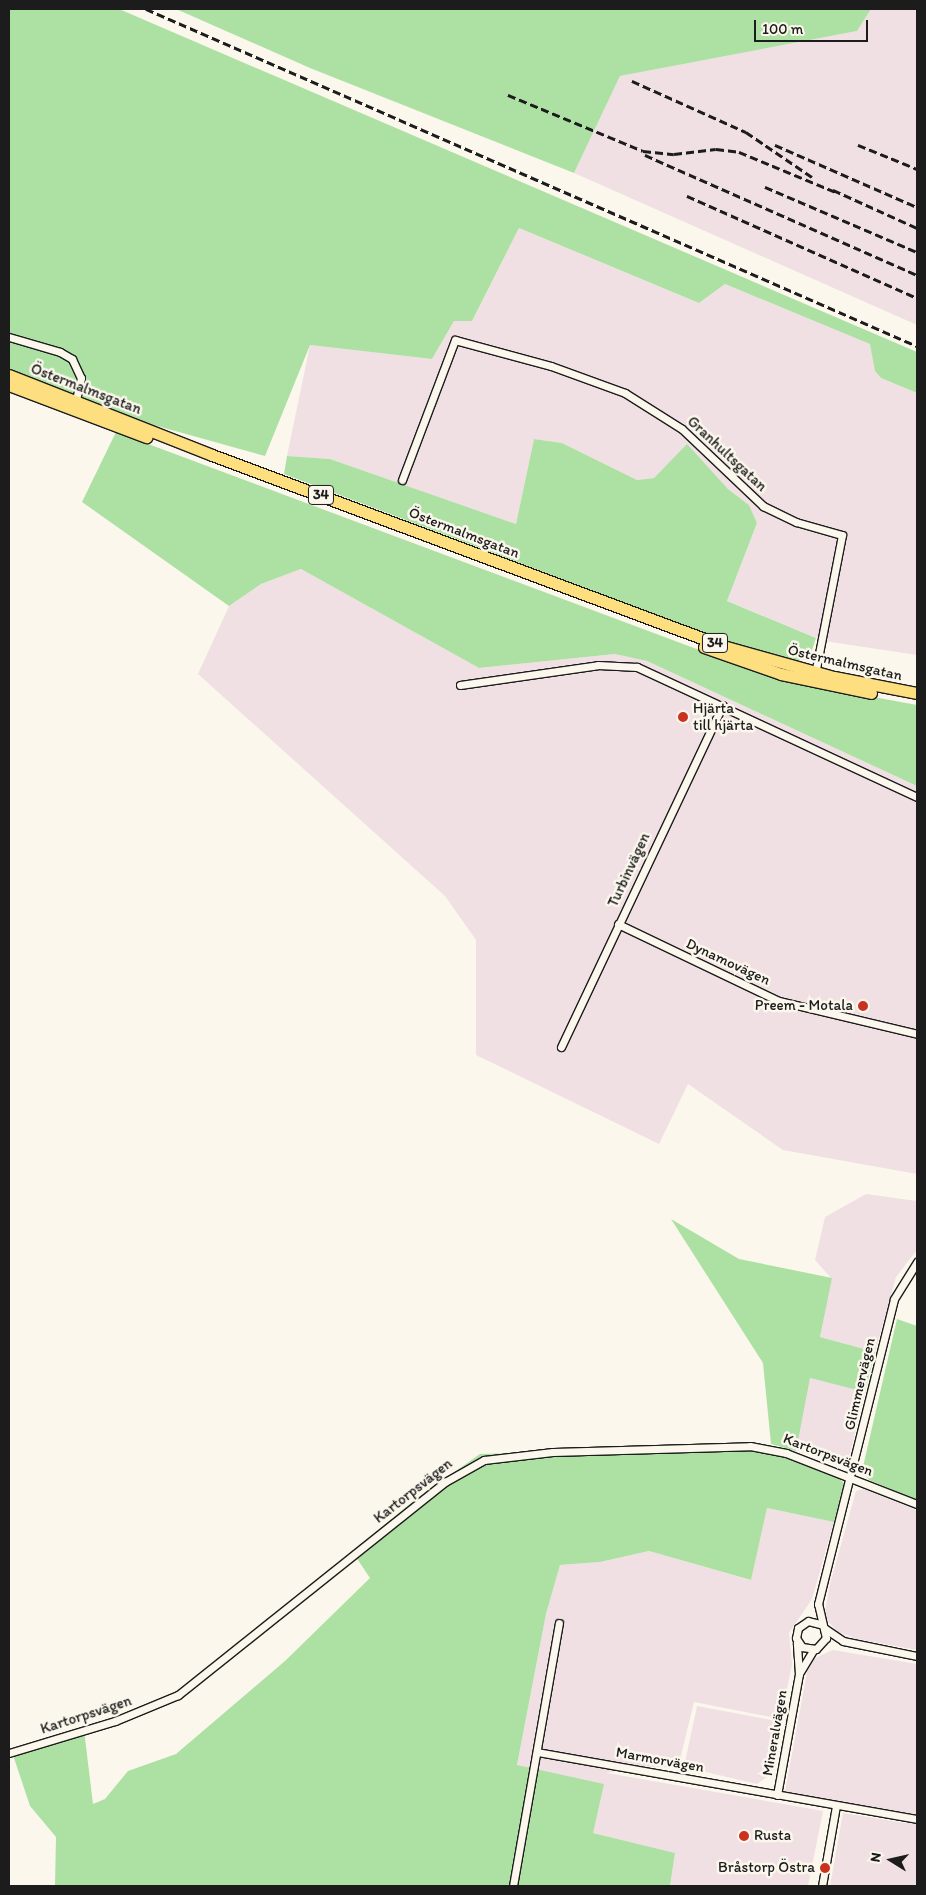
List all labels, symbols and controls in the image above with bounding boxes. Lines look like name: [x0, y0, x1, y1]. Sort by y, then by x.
scale bar: [756, 10, 870, 42]
text: 100 m: [762, 20, 803, 38]
street label: Östermalmsgatan: [28, 360, 144, 418]
street label: Granhultsgatan: [683, 413, 771, 495]
road number: 34: [307, 484, 335, 506]
street label: Östermalmsgatan: [406, 504, 522, 562]
road number: 34: [701, 632, 729, 654]
street label: Östermalmsgatan: [786, 641, 904, 685]
place label: Hjärta till hjärta: [693, 699, 753, 734]
marker: Hjärta till hjärta: [677, 711, 689, 723]
street label: Turbinvägen: [604, 830, 654, 910]
street label: Dynamovägen: [683, 935, 773, 989]
place label: Preem - Motala: [755, 997, 853, 1015]
marker: Preem - Motala: [857, 1000, 869, 1012]
street label: Glimmervägen: [841, 1336, 879, 1432]
street label: Kartorpsvägen: [781, 1430, 875, 1480]
street label: Kartorpsvägen: [370, 1455, 456, 1527]
street label: Mineralvägen: [759, 1689, 791, 1777]
street label: Kartorpsvägen: [38, 1692, 134, 1738]
street label: Marmorvägen: [614, 1743, 706, 1777]
place label: Rusta: [754, 1827, 791, 1845]
marker: Rusta: [738, 1830, 750, 1842]
north arrow: [866, 1835, 916, 1885]
text: N: [867, 1851, 885, 1863]
place label: Bråstorp Östra: [718, 1859, 815, 1877]
marker: Bråstorp Östra: [819, 1862, 831, 1874]

